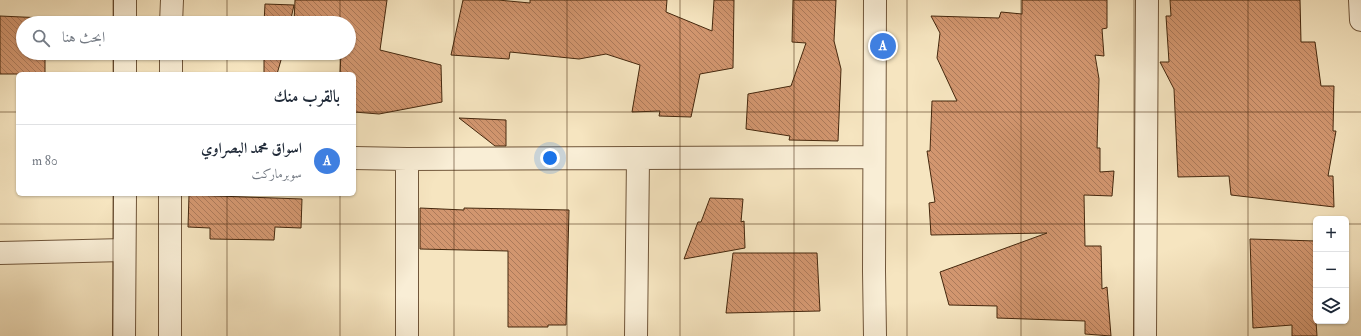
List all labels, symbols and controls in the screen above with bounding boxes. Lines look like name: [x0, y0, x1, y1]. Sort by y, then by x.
search box: [16, 16, 356, 60]
icon: search: [30, 27, 52, 49]
text: ابحث هنا: [62, 28, 105, 47]
pin: A: [870, 31, 896, 61]
text: بالقرب منك: [274, 86, 340, 107]
text: اسواق محمد البصراوي: [201, 139, 302, 158]
your location: [540, 148, 560, 168]
text: 80 m: [32, 153, 58, 169]
text: A: [323, 153, 331, 169]
text: سوبرماركت: [252, 166, 302, 182]
map controls: [1313, 216, 1349, 324]
button: +: [1313, 216, 1349, 252]
button: −: [1313, 252, 1349, 288]
button: layers: [1313, 288, 1349, 324]

